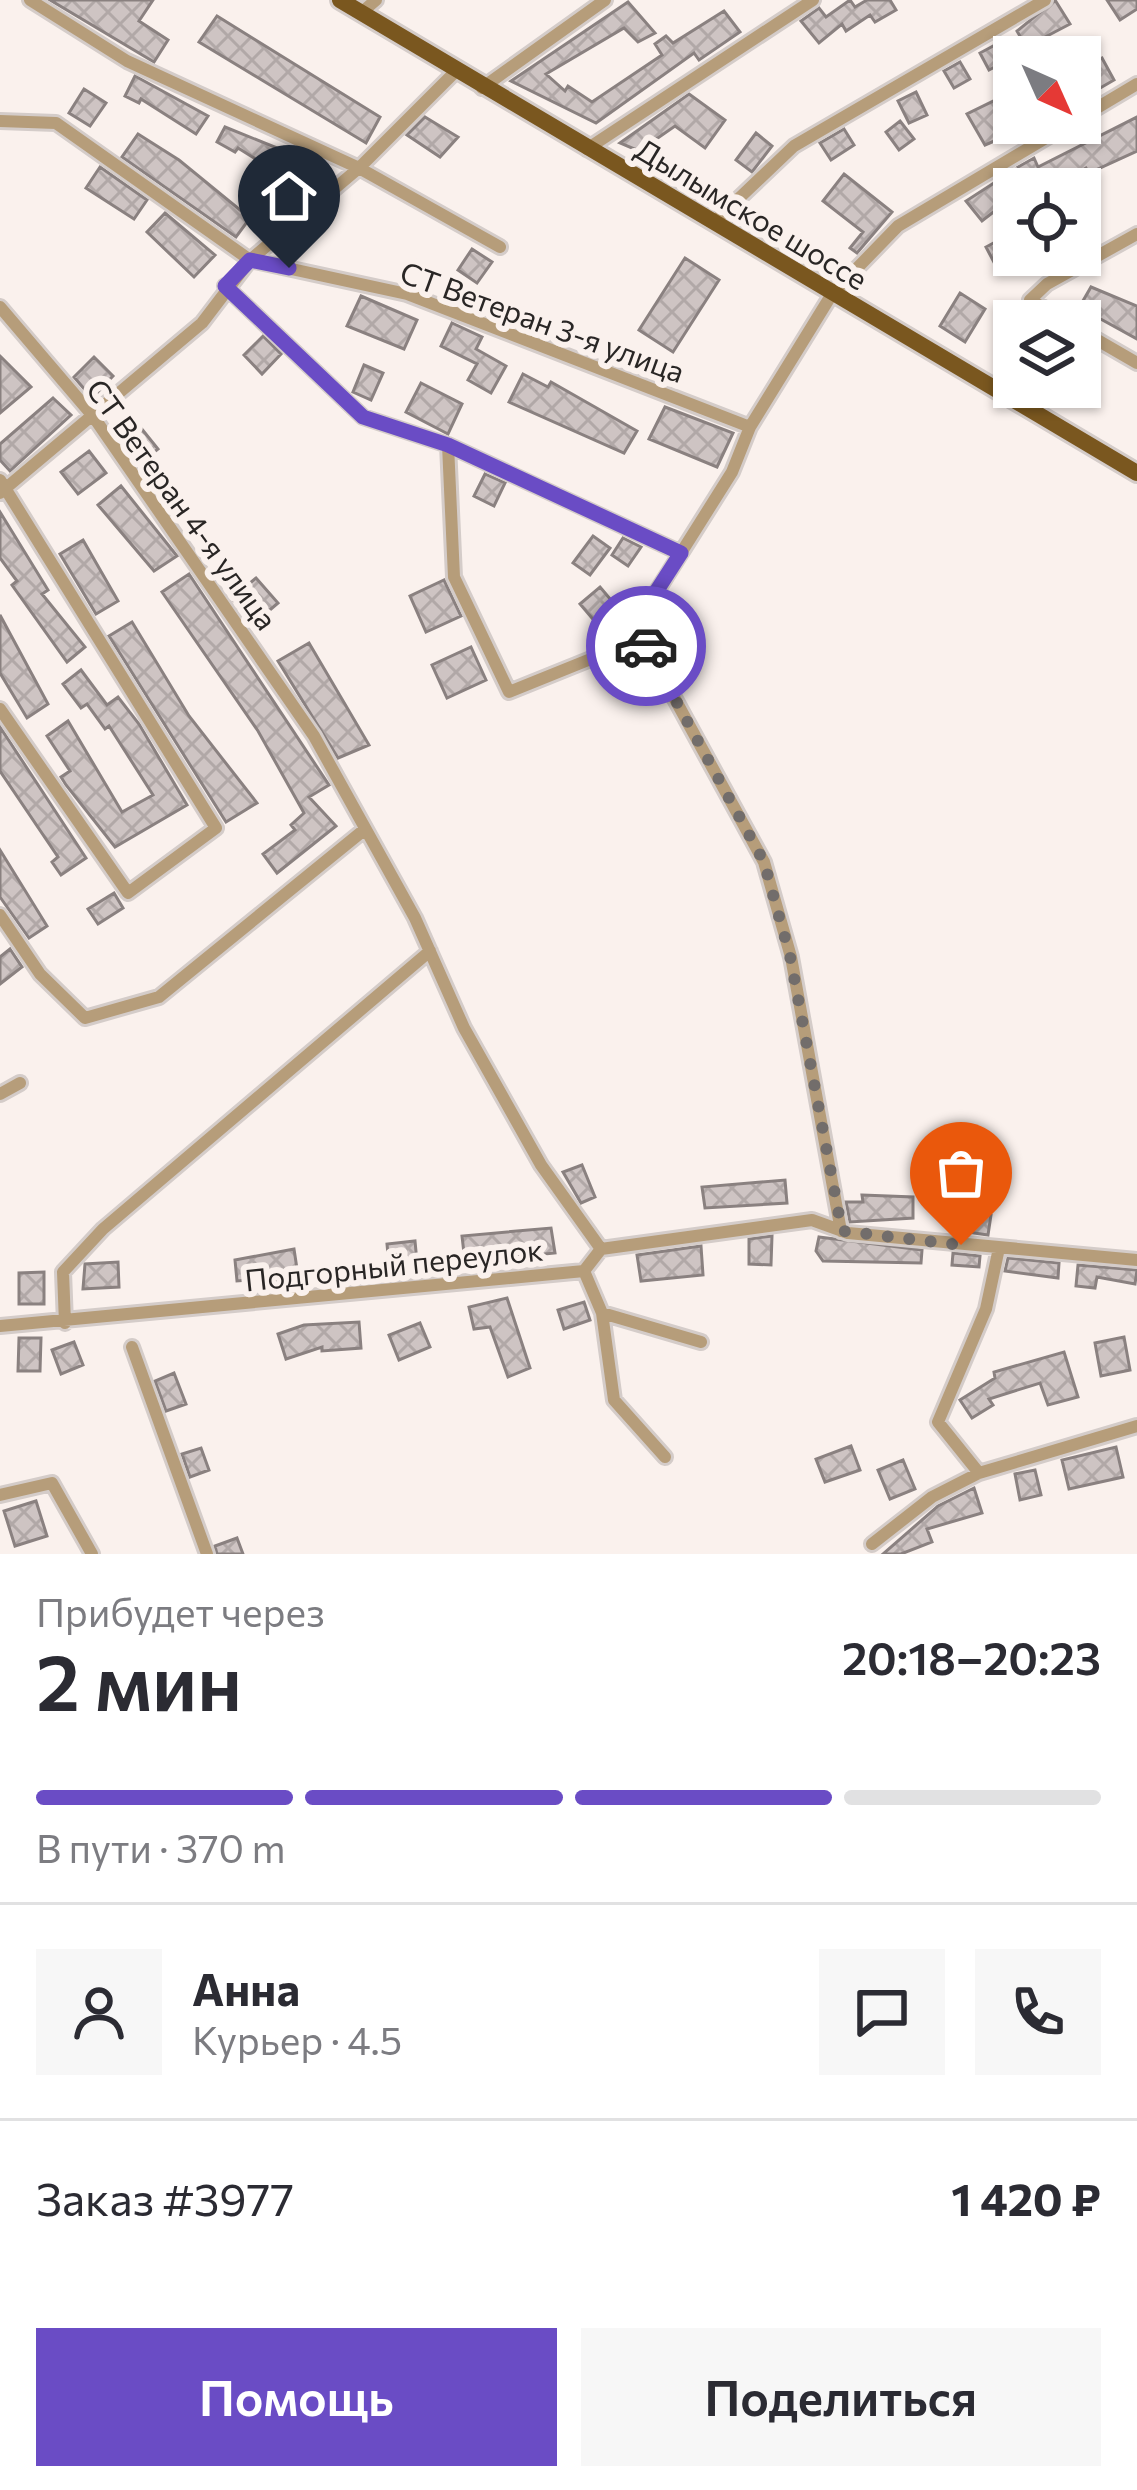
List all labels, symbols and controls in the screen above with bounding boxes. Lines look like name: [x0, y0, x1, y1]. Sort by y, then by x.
north arrow: [993, 36, 1101, 144]
map controls: [993, 36, 1101, 408]
street label: Дылымское шоссе: [630, 129, 875, 297]
pin: [238, 145, 340, 268]
icon: home: [256, 163, 322, 229]
button: locate: [993, 168, 1101, 276]
street label: СТ Ветеран 3-я улица: [396, 252, 690, 389]
button: layers: [993, 300, 1101, 408]
street label: СТ Ветеран 4-я улица: [80, 371, 286, 636]
courier: [586, 586, 706, 706]
icon: car: [613, 613, 679, 679]
pin: [910, 1122, 1012, 1245]
icon: bag: [928, 1140, 994, 1206]
street label: Подгорный переулок: [243, 1229, 545, 1298]
text: Прибудет через: [36, 1587, 325, 1635]
text: 20:18–20:23: [842, 1629, 1101, 1684]
text: 2 мин: [36, 1632, 242, 1727]
text: В пути · 370 m: [36, 1823, 285, 1871]
button: person: [36, 1949, 162, 2075]
button: chat: [819, 1949, 945, 2075]
button: phone: [975, 1949, 1101, 2075]
text: Анна: [192, 1960, 300, 2015]
text: Курьер · 4.5: [192, 2015, 402, 2063]
text: Заказ #3977: [36, 2170, 294, 2225]
text: 1 420 ₽: [951, 2170, 1101, 2225]
button: Помощь: [36, 2328, 557, 2466]
button: Поделиться: [581, 2328, 1101, 2466]

